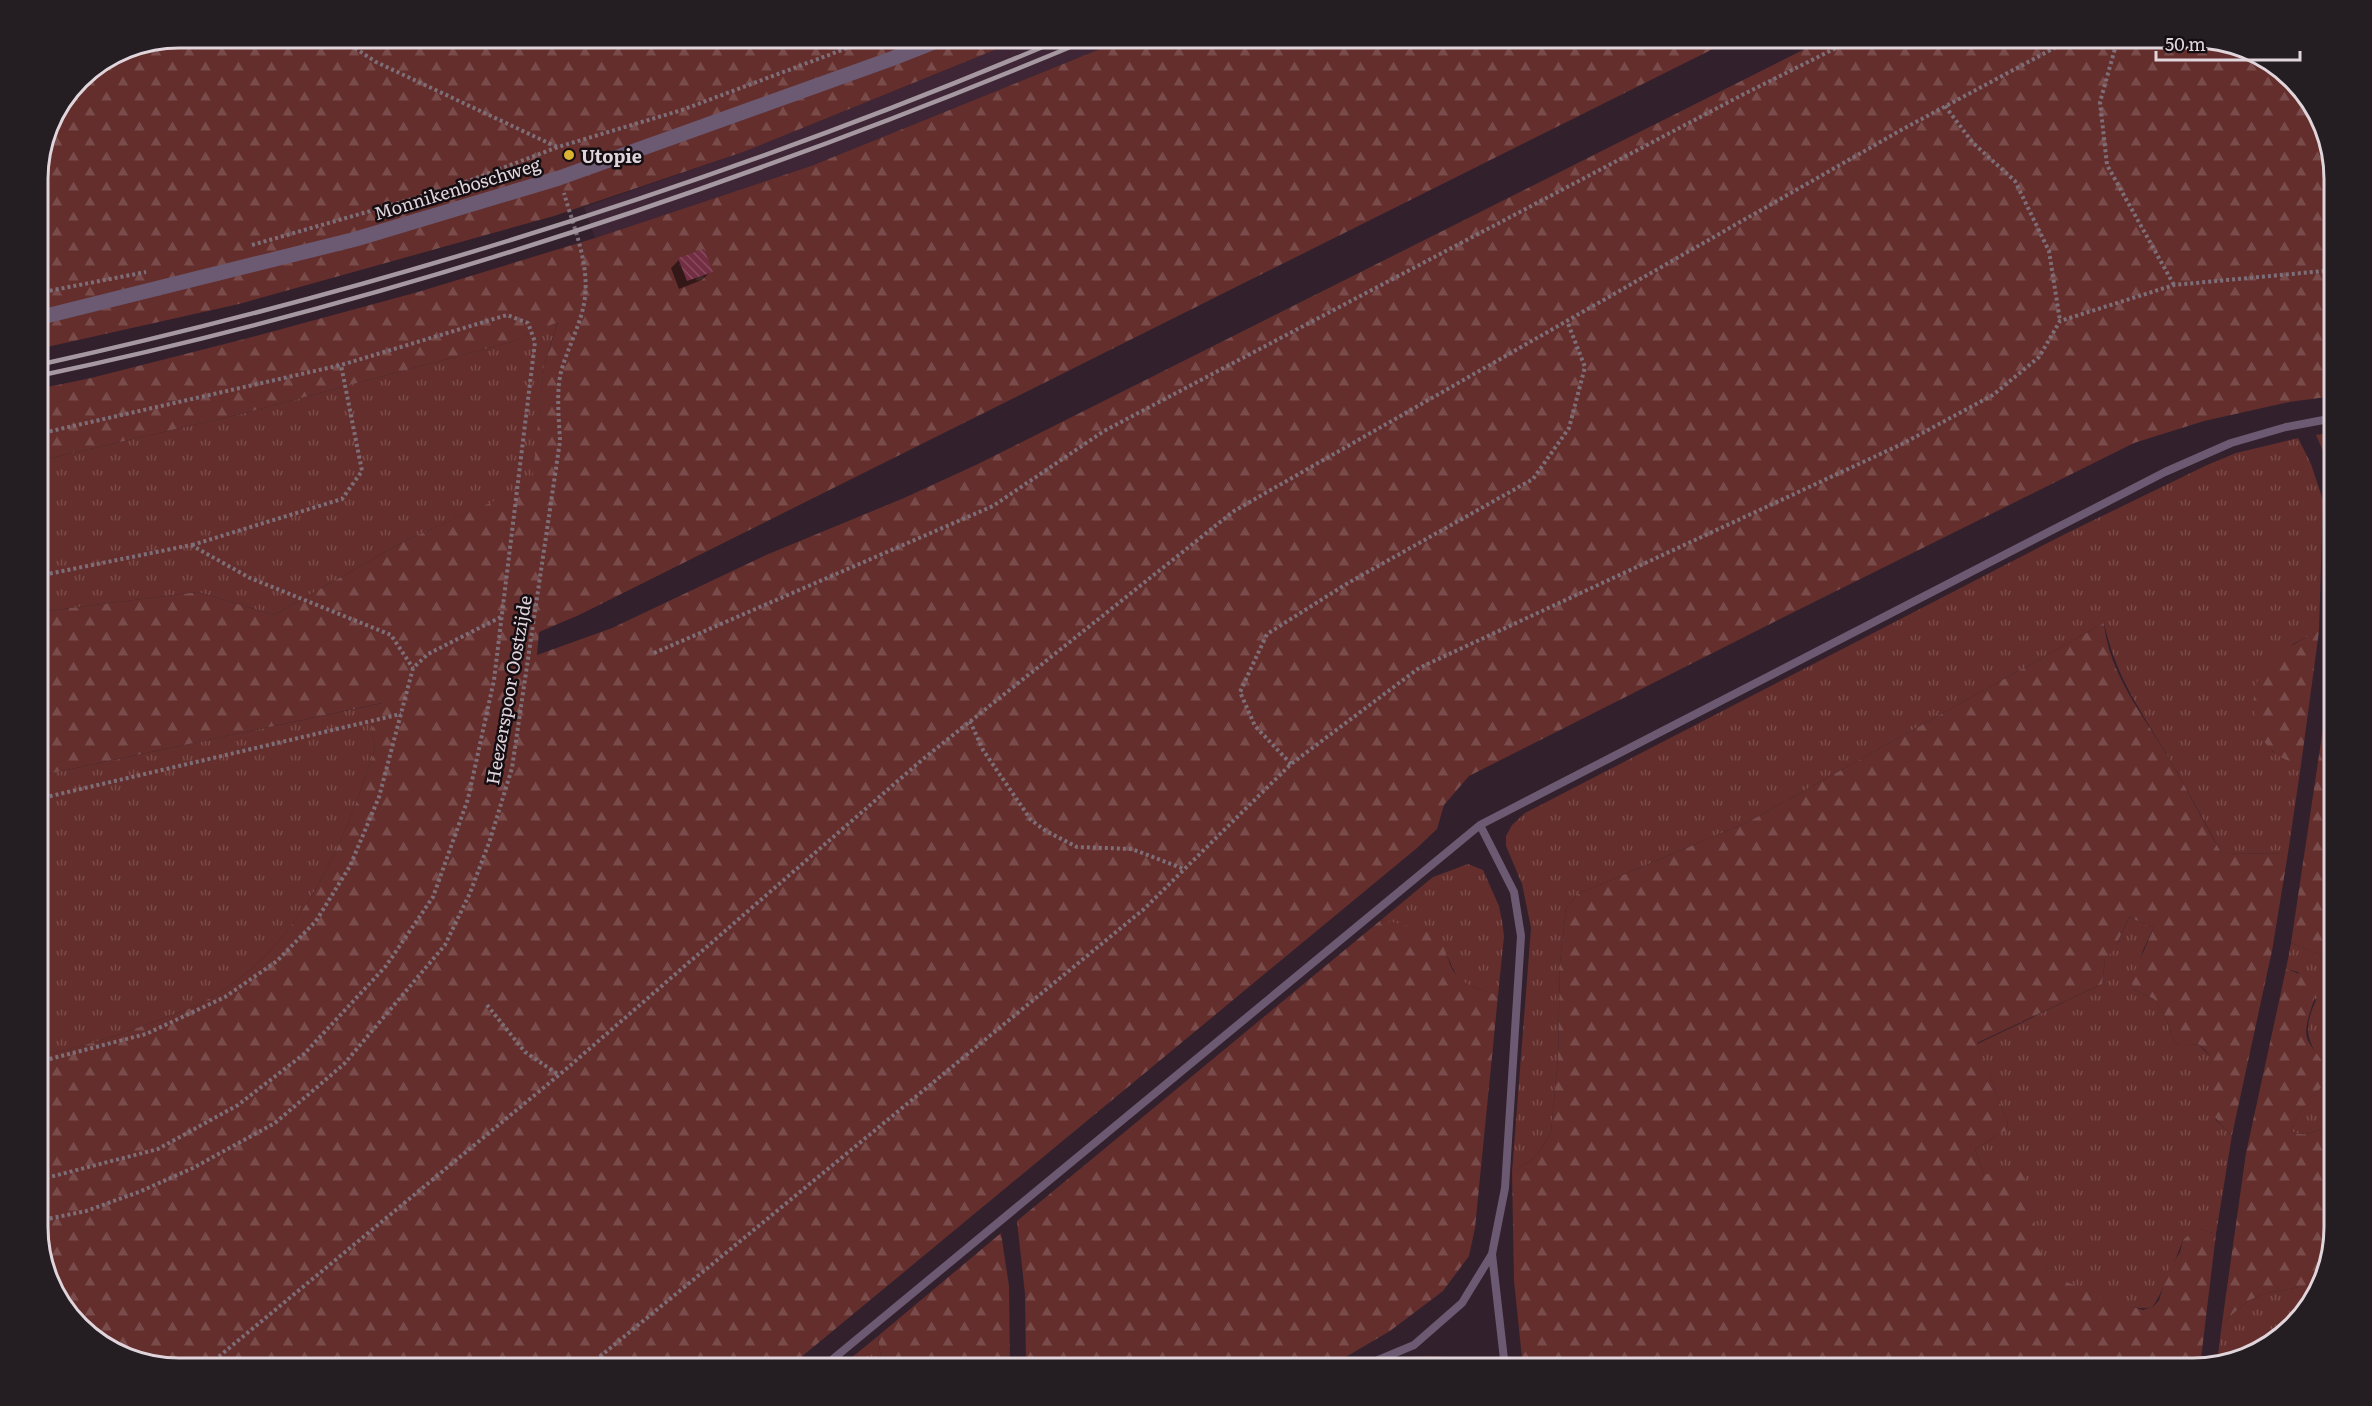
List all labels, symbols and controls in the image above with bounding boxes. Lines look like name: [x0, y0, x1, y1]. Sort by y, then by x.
scale bar: [2156, 24, 2300, 62]
text: 50 m: [2165, 30, 2206, 57]
place label: Utopie: [581, 142, 642, 169]
marker: Utopie: [562, 148, 576, 162]
street label: Monnikenboschweg: [370, 150, 545, 226]
street label: Heezerspoor Oostzijde: [478, 593, 538, 787]

